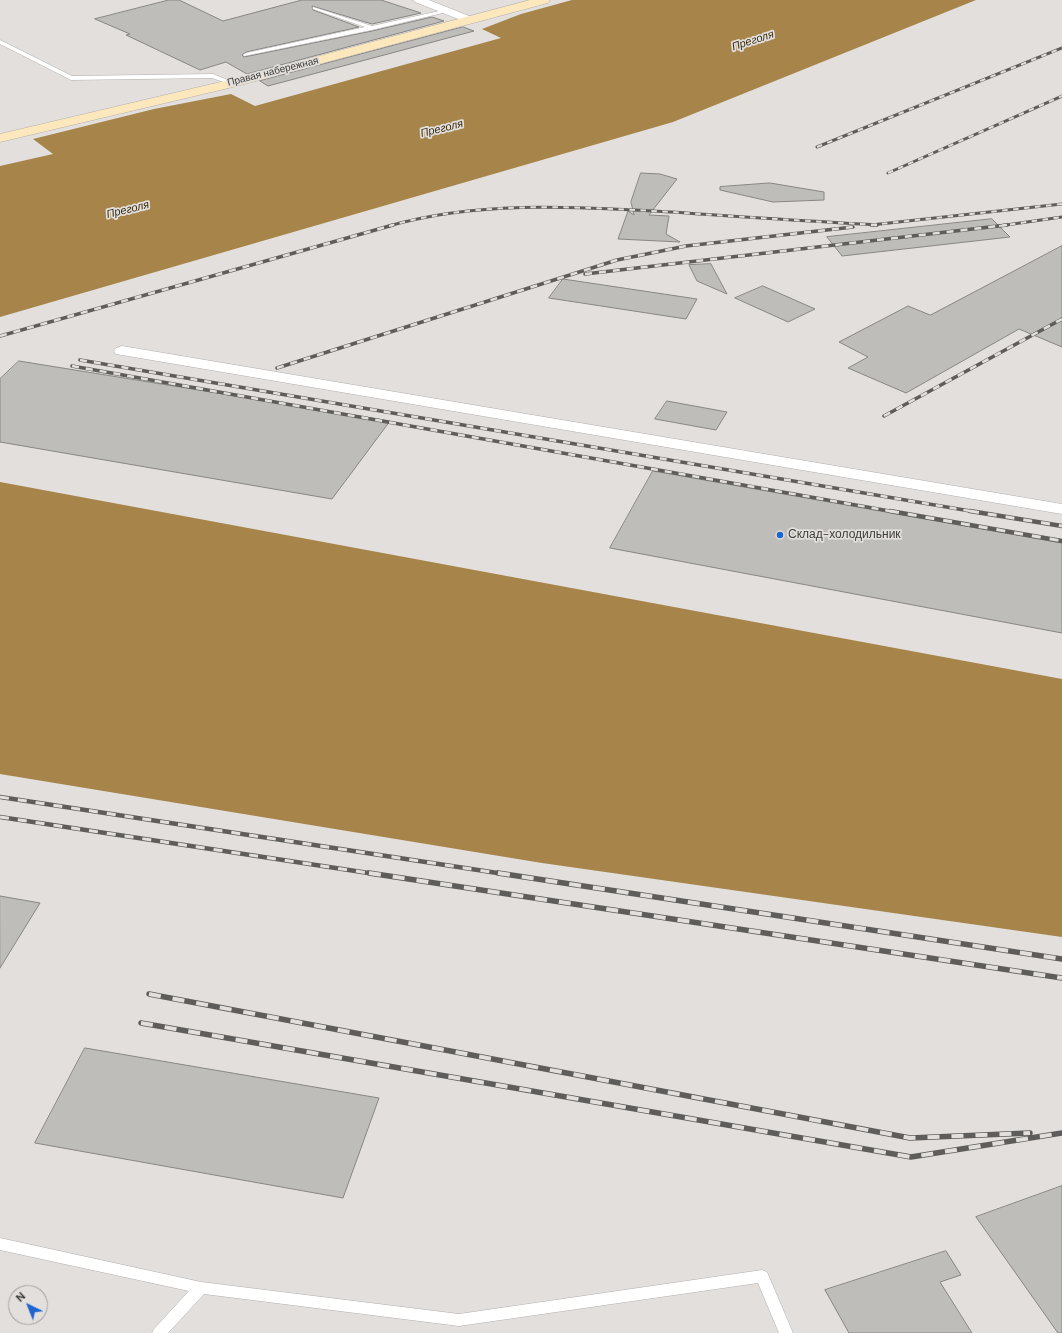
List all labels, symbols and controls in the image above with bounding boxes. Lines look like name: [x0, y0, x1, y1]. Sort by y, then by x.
water label: Преголя: [730, 28, 776, 54]
street label: Правая набережная: [226, 55, 320, 89]
water label: Преголя: [419, 117, 465, 141]
water label: Преголя: [105, 198, 151, 222]
place label: Склад-холодильник: [788, 528, 901, 542]
marker: Склад-холодильник: [775, 530, 785, 540]
north arrow: [8, 1285, 48, 1325]
text: N: [13, 1289, 28, 1305]

